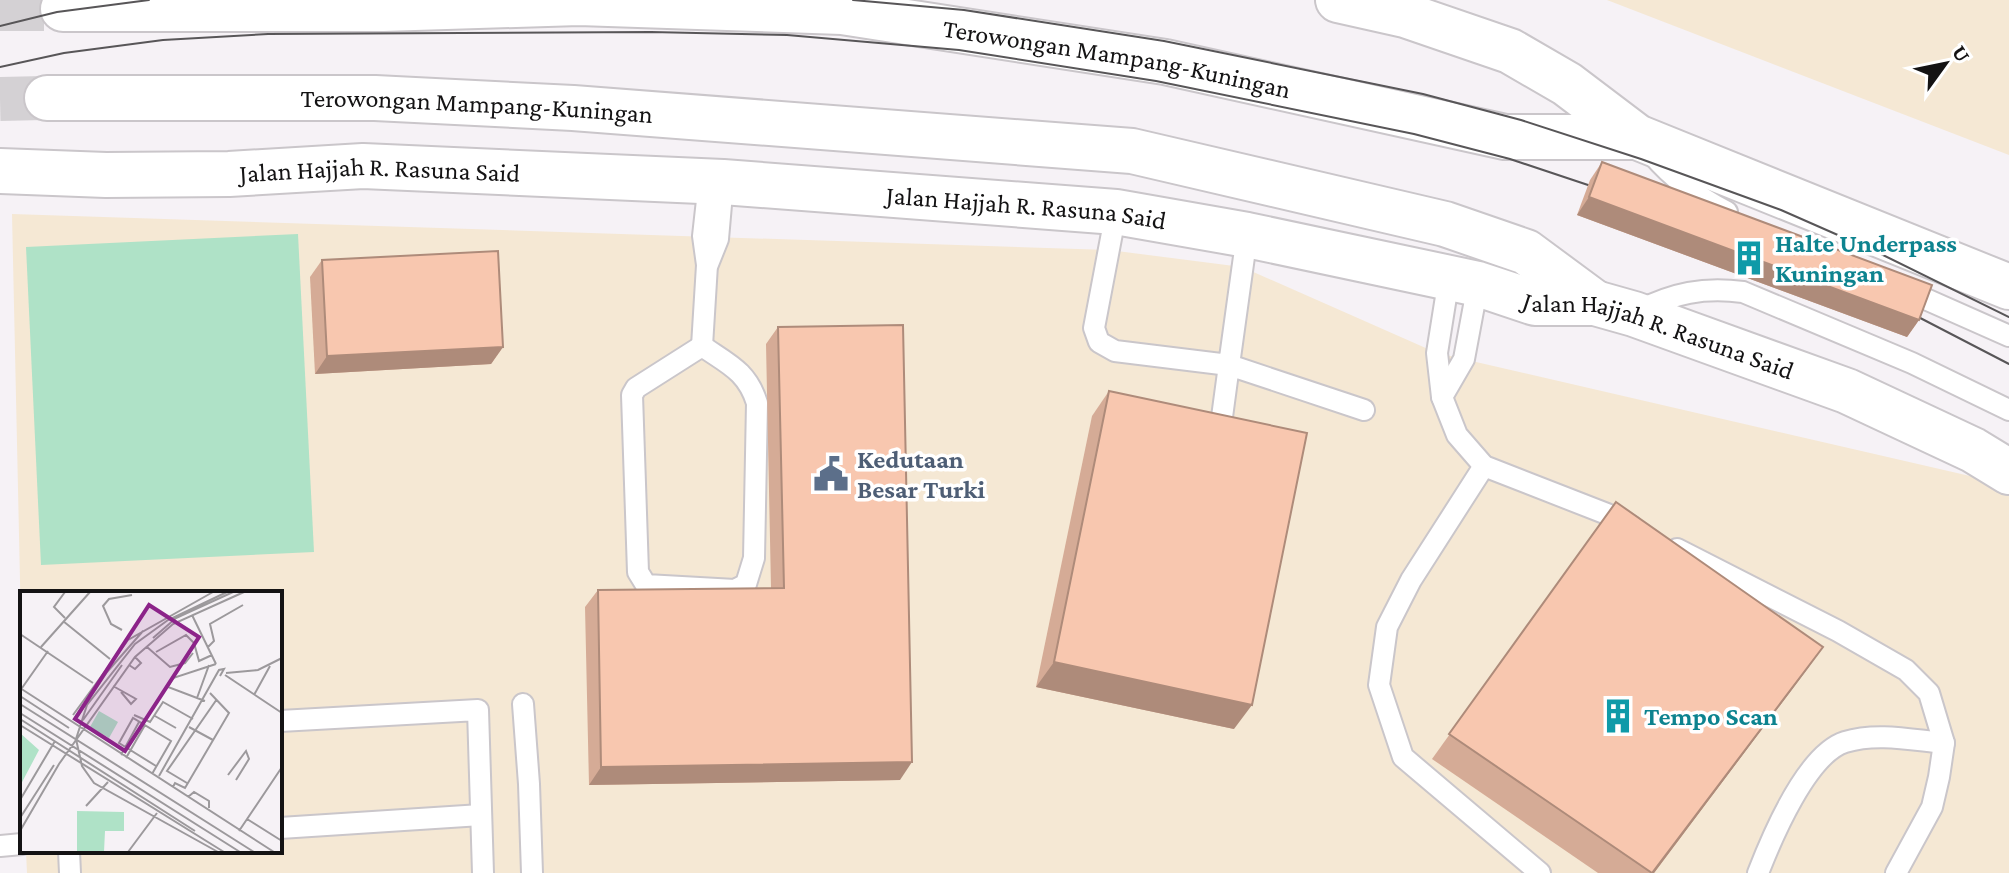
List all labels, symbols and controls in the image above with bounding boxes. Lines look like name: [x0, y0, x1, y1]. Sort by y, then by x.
street label: Terowongan Mampang-Kuningan: [941, 13, 1293, 104]
north arrow: [1905, 24, 1985, 104]
text: U: [1947, 40, 1976, 67]
street label: Terowongan Mampang-Kuningan: [301, 84, 654, 129]
street label: Jalan Hajjah R. Rasuna Said: [236, 151, 521, 188]
street label: Jalan Hajjah R. Rasuna Said: [883, 180, 1169, 235]
place label: Halte Underpass Kuningan: [1775, 229, 1957, 288]
building icon: Halte Underpass Kuningan: [1730, 239, 1768, 277]
street label: Jalan Hajjah R. Rasuna Said: [1517, 285, 1798, 385]
place label: Kedutaan Besar Turki: [857, 445, 985, 504]
public building icon: Kedutaan Besar Turki: [812, 455, 850, 493]
inset map: [20, 591, 282, 853]
building icon: Tempo Scan: [1599, 697, 1637, 735]
place label: Tempo Scan: [1644, 702, 1778, 731]

